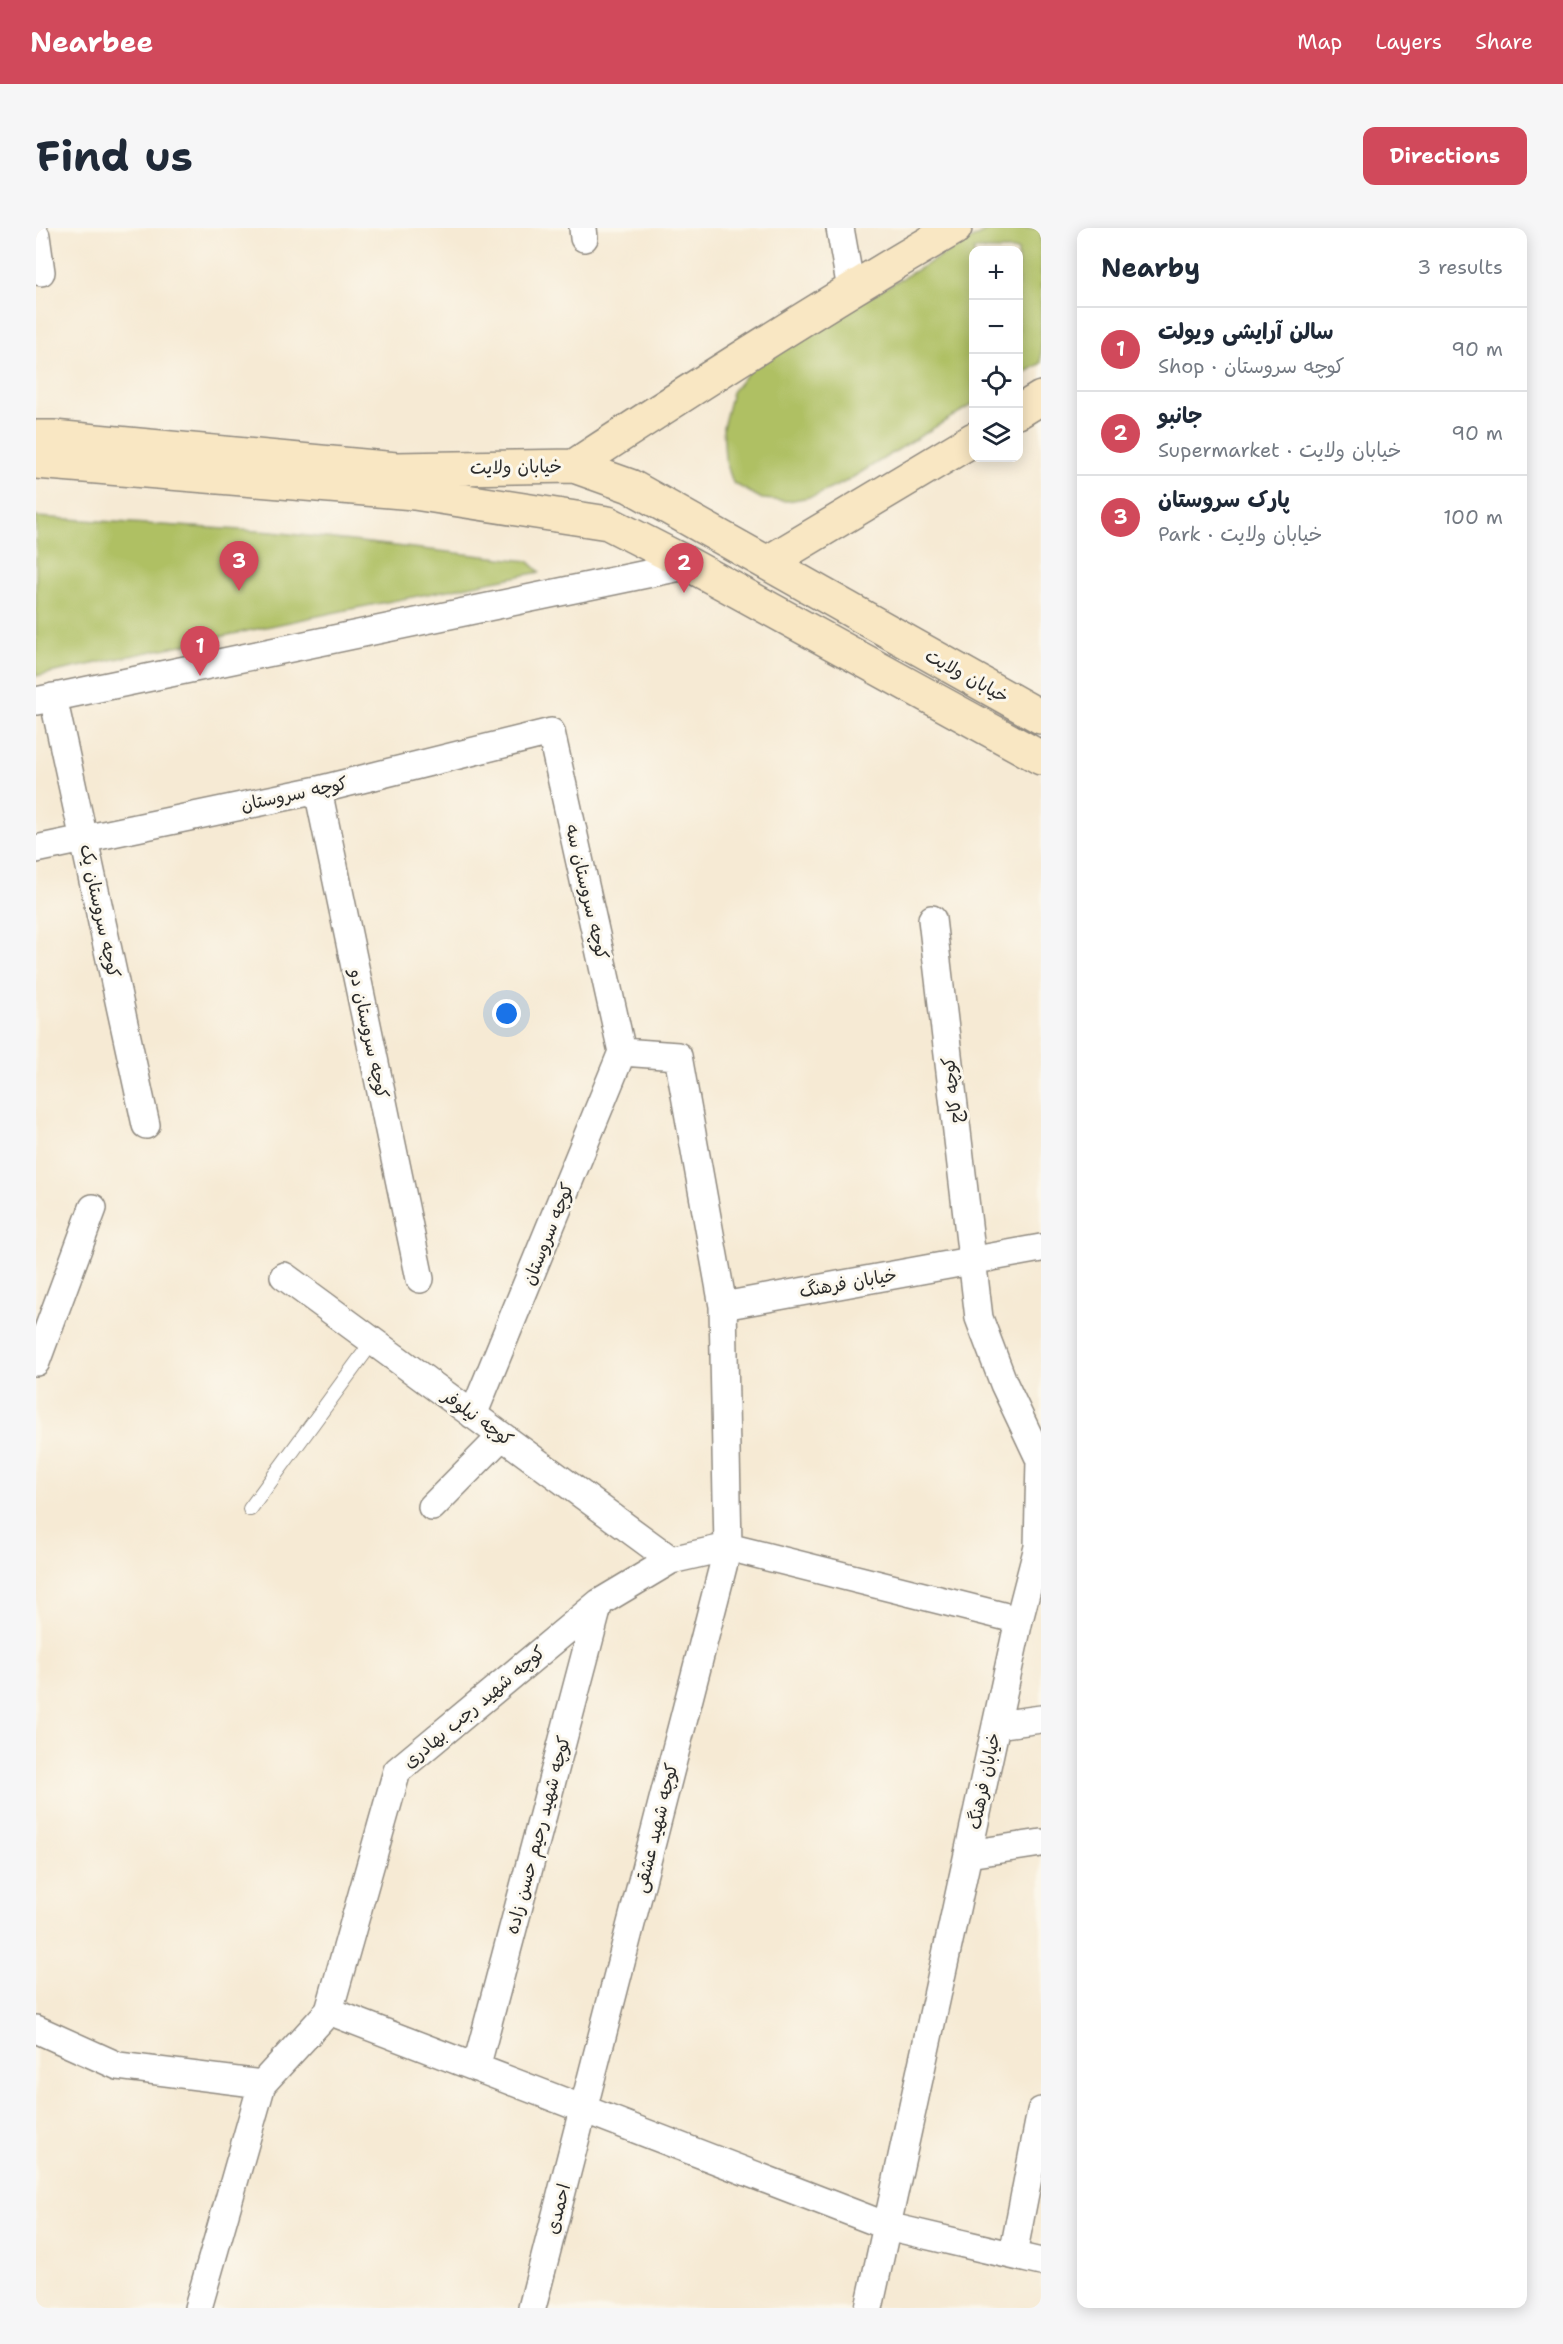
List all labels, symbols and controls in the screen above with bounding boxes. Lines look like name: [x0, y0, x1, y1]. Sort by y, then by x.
text: Nearbee: [30, 23, 153, 61]
text: Map: [1297, 28, 1342, 56]
text: Layers: [1375, 28, 1442, 56]
text: Share: [1475, 28, 1533, 56]
button: Directions: [1363, 127, 1527, 185]
text: Find us: [36, 128, 193, 184]
map controls: [969, 246, 1023, 462]
button: +: [969, 246, 1023, 300]
text: Nearby: [1101, 250, 1200, 285]
text: 3 results: [1417, 254, 1503, 280]
button: −: [969, 300, 1023, 354]
text: سالن آرایشی ویولت: [1158, 317, 1334, 346]
text: 1: [1116, 336, 1125, 362]
text: 90 m: [1451, 336, 1503, 362]
text: Shop · کوچه سروستان: [1158, 353, 1345, 379]
button: locate: [969, 354, 1023, 408]
text: جانبو: [1158, 401, 1202, 430]
button: layers: [969, 408, 1023, 462]
text: 2: [1114, 420, 1128, 446]
text: 90 m: [1451, 420, 1503, 446]
text: Supermarket · خیابان ولایت: [1158, 437, 1401, 463]
street label: خیابان ولایت: [470, 454, 562, 480]
text: پارک سروستان: [1158, 485, 1290, 514]
text: 3: [1114, 504, 1128, 530]
text: 100 m: [1443, 504, 1503, 530]
text: Park · خیابان ولایت: [1158, 521, 1322, 547]
pin: 3: [220, 542, 258, 591]
pin: 2: [664, 544, 704, 593]
pin: 1: [180, 626, 220, 676]
street label: خیابان ولایت: [921, 643, 1013, 709]
street label: کوچه سروستان: [238, 771, 350, 817]
street label: کوچه سروستان سه: [560, 822, 614, 962]
street label: کوچه سروستان یک: [74, 842, 126, 980]
street label: کوچه سروستان دو: [343, 965, 394, 1101]
your location: [492, 999, 521, 1028]
street label: کوچه کاج: [936, 1055, 968, 1124]
street label: کوچه سروستان: [517, 1179, 580, 1289]
street label: خیابان فرهنگ: [797, 1263, 899, 1303]
street label: کوچه نیلوفر: [436, 1383, 518, 1452]
street label: کوچه شهید رجب بهادری: [398, 1640, 550, 1774]
street label: خیابان فرهنگ: [962, 1730, 1006, 1832]
street label: کوچه شهید رحیم حسن زاده: [500, 1733, 578, 1937]
street label: کوچه شهید عشقی: [628, 1760, 684, 1895]
street label: احمدی: [540, 2181, 576, 2237]

